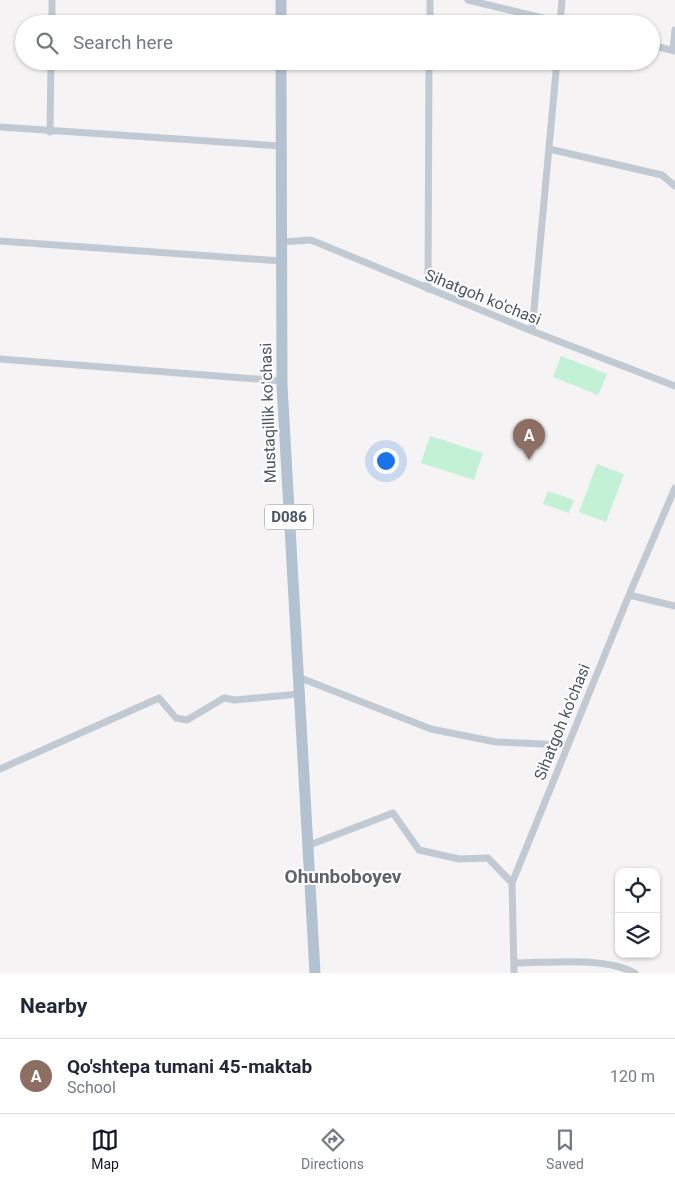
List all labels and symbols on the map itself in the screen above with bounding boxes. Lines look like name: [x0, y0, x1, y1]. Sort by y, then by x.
street label: Sihatgoh ko'chasi: [422, 265, 544, 329]
street label: Mustaqillik koʻchasi: [256, 342, 280, 484]
pin: A: [513, 419, 545, 460]
your location: [373, 448, 399, 474]
road number: D086: [265, 504, 313, 530]
street label: Sihatgoh ko'chasi: [530, 661, 594, 783]
district label: Ohunboboyev: [285, 865, 402, 888]

